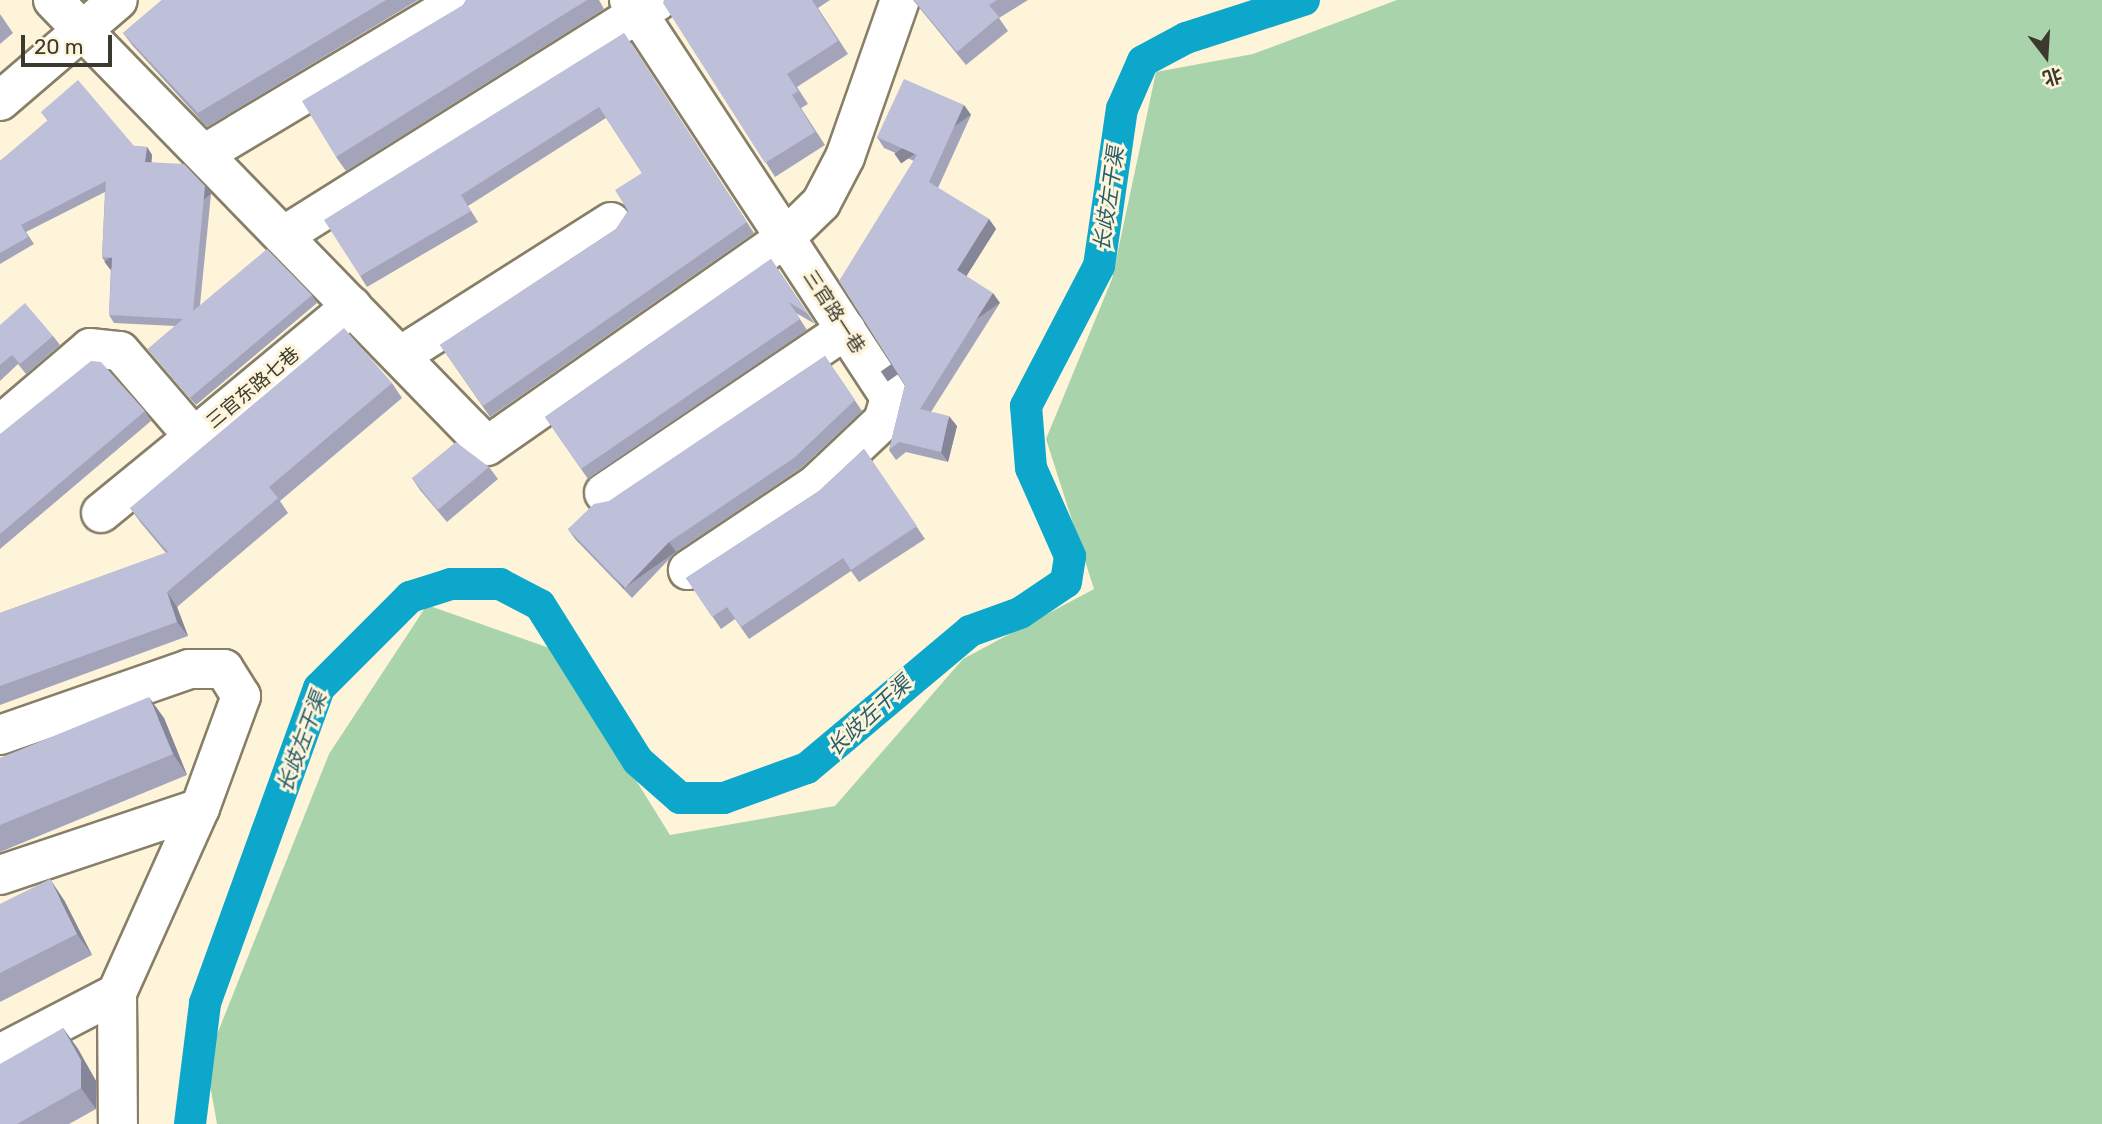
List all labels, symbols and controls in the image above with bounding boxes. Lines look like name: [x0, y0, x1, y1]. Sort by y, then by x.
scale bar: [24, 21, 116, 65]
north arrow: [2011, 21, 2081, 91]
text: 20 m: [34, 34, 83, 59]
text: 北: [2040, 63, 2065, 90]
water label: 长歧左干渠: [1089, 145, 1129, 253]
street label: 三官路一巷: [799, 266, 869, 358]
street label: 三官东路七巷: [202, 343, 304, 433]
water label: 长歧左干渠: [822, 671, 916, 761]
water label: 长歧左干渠: [272, 688, 332, 796]

